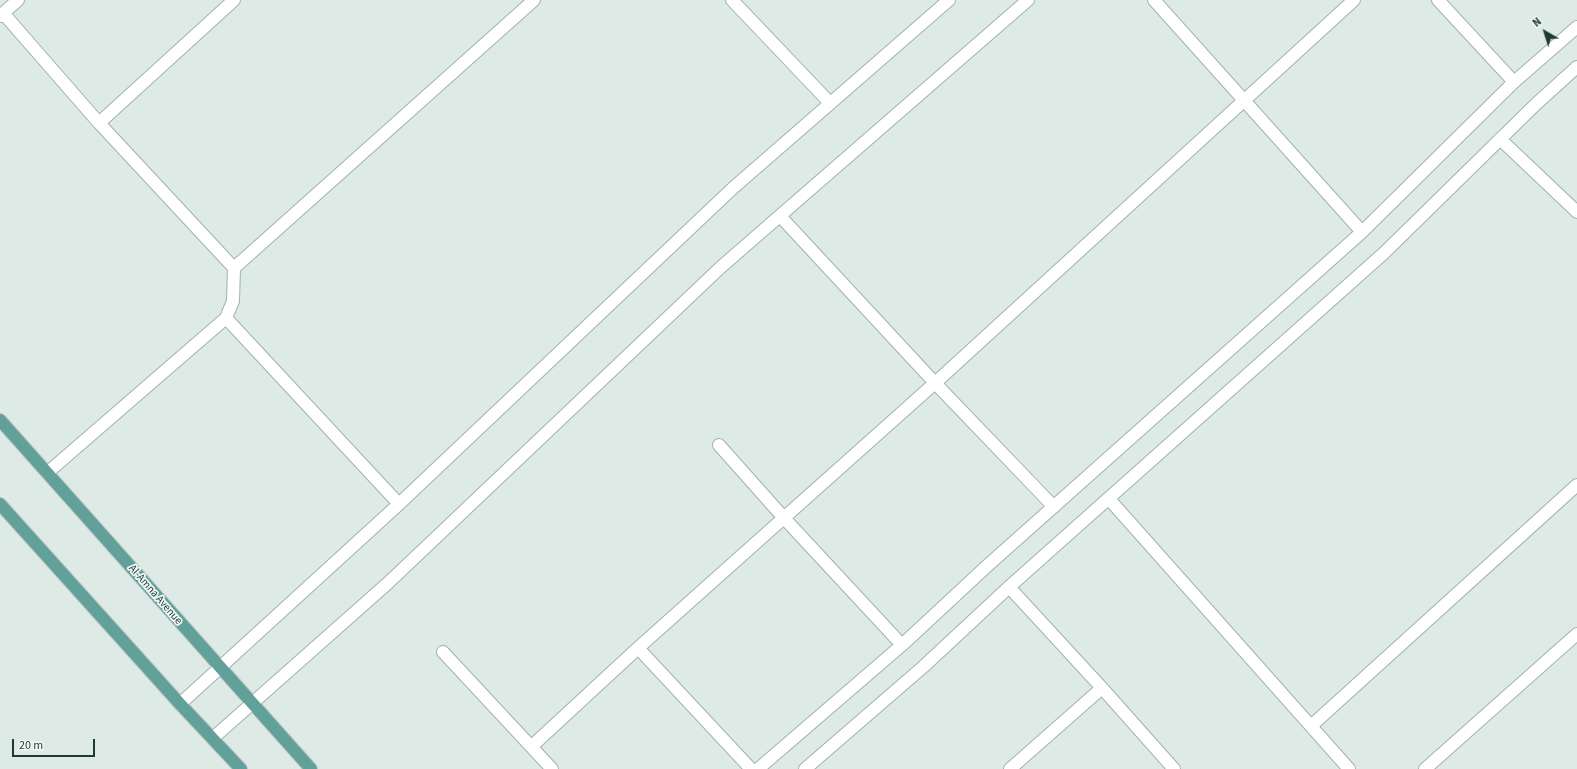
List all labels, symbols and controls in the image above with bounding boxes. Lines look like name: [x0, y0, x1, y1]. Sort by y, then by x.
north arrow: [1525, 12, 1565, 52]
text: N: [1530, 14, 1545, 30]
street label: Al-Amna Avenue: [125, 562, 185, 628]
scale bar: [14, 731, 97, 757]
text: 20 m: [19, 737, 43, 754]

